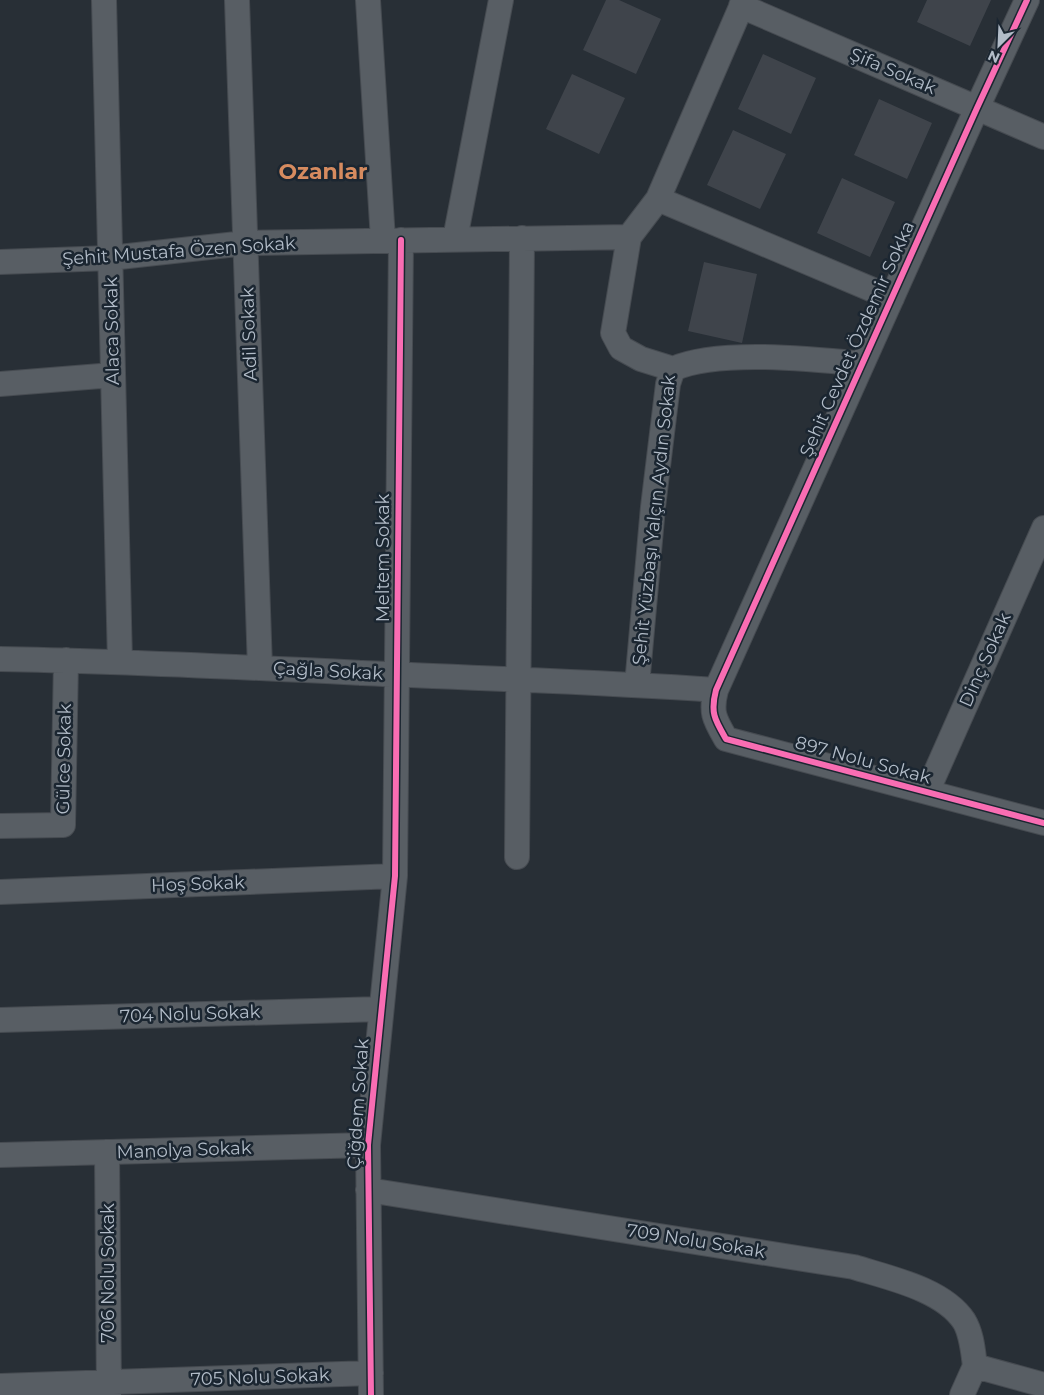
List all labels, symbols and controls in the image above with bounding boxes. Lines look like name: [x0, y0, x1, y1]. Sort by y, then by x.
north arrow: [974, 20, 1024, 70]
street label: Şifa Sokak: [847, 43, 940, 99]
text: N: [985, 46, 1003, 67]
district label: Ozanlar: [279, 158, 367, 185]
street label: Şehit Cevdet Özdemir Sokka: [795, 218, 919, 460]
street label: Şehit Mustafa Özen Sokak: [62, 232, 297, 270]
street label: Alaca Sokak: [100, 277, 124, 385]
street label: Adil Sokak: [236, 287, 262, 381]
street label: Şehit Yüzbaşı Yalçın Aydın Sokak: [628, 374, 680, 666]
street label: Meltem Sokak: [372, 493, 394, 622]
street label: Dinç Sokak: [954, 609, 1016, 711]
street label: Çağla Sokak: [272, 657, 384, 685]
street label: Gülce Sokak: [52, 703, 76, 815]
street label: 897 Nolu Sokak: [793, 731, 933, 789]
street label: Hoş Sokak: [151, 871, 245, 897]
street label: 704 Nolu Sokak: [119, 1001, 261, 1027]
street label: Çiğdem Sokak: [342, 1038, 374, 1170]
street label: Manolya Sokak: [116, 1137, 252, 1163]
street label: 706 Nolu Sokak: [97, 1203, 119, 1343]
street label: 709 Nolu Sokak: [625, 1219, 767, 1263]
street label: 705 Nolu Sokak: [190, 1364, 330, 1390]

